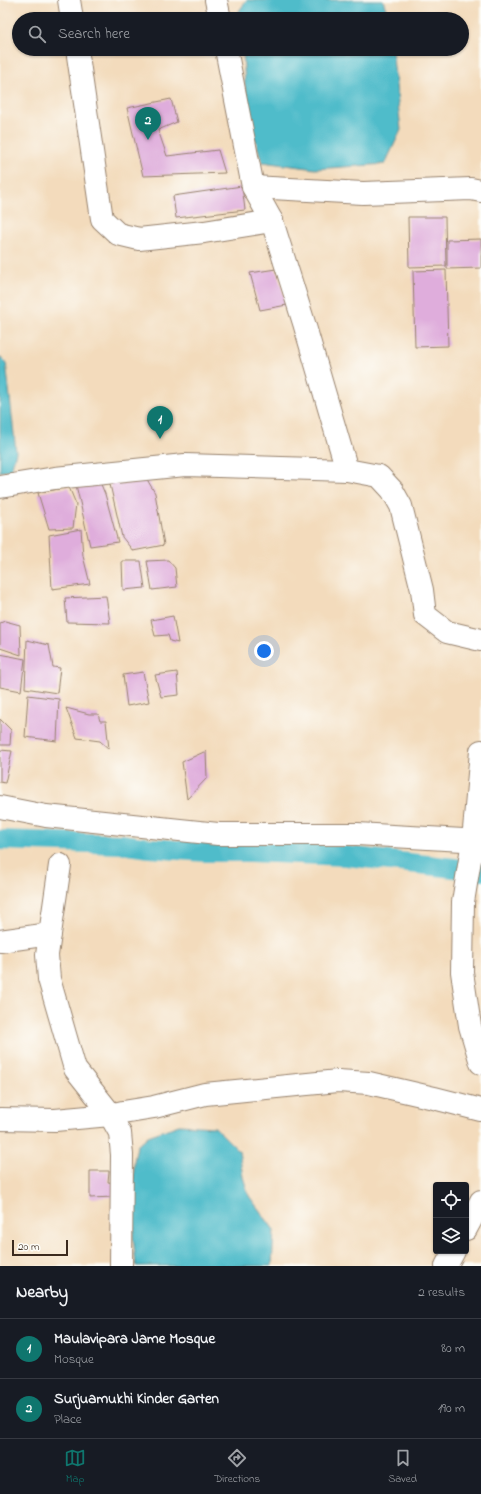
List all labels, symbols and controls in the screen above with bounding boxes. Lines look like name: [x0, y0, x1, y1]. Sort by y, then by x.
search box: [12, 12, 469, 56]
icon: search: [26, 23, 48, 45]
text: Search here: [58, 23, 130, 45]
pin: 2: [135, 107, 161, 140]
pin: 1: [147, 406, 173, 439]
your location: [254, 641, 274, 661]
map controls: [433, 1182, 469, 1254]
button: locate: [433, 1182, 469, 1218]
button: layers: [433, 1218, 469, 1254]
scale bar: [12, 1238, 68, 1257]
text: 20 m: [18, 1239, 40, 1255]
text: Nearby: [16, 1280, 68, 1305]
text: 2 results: [418, 1283, 465, 1302]
text: Maulavipara Jame Mosque: [54, 1328, 215, 1350]
text: 1: [27, 1339, 31, 1358]
text: 80 m: [441, 1339, 465, 1358]
text: Mosque: [54, 1350, 94, 1369]
text: Surjuamukhi Kinder Garten: [54, 1388, 219, 1410]
text: 2: [26, 1399, 32, 1418]
text: 190 m: [438, 1399, 465, 1418]
text: Place: [54, 1410, 82, 1429]
tab: Map: [64, 1447, 86, 1487]
tab: Directions: [214, 1447, 260, 1487]
tab: Saved: [388, 1447, 417, 1487]

